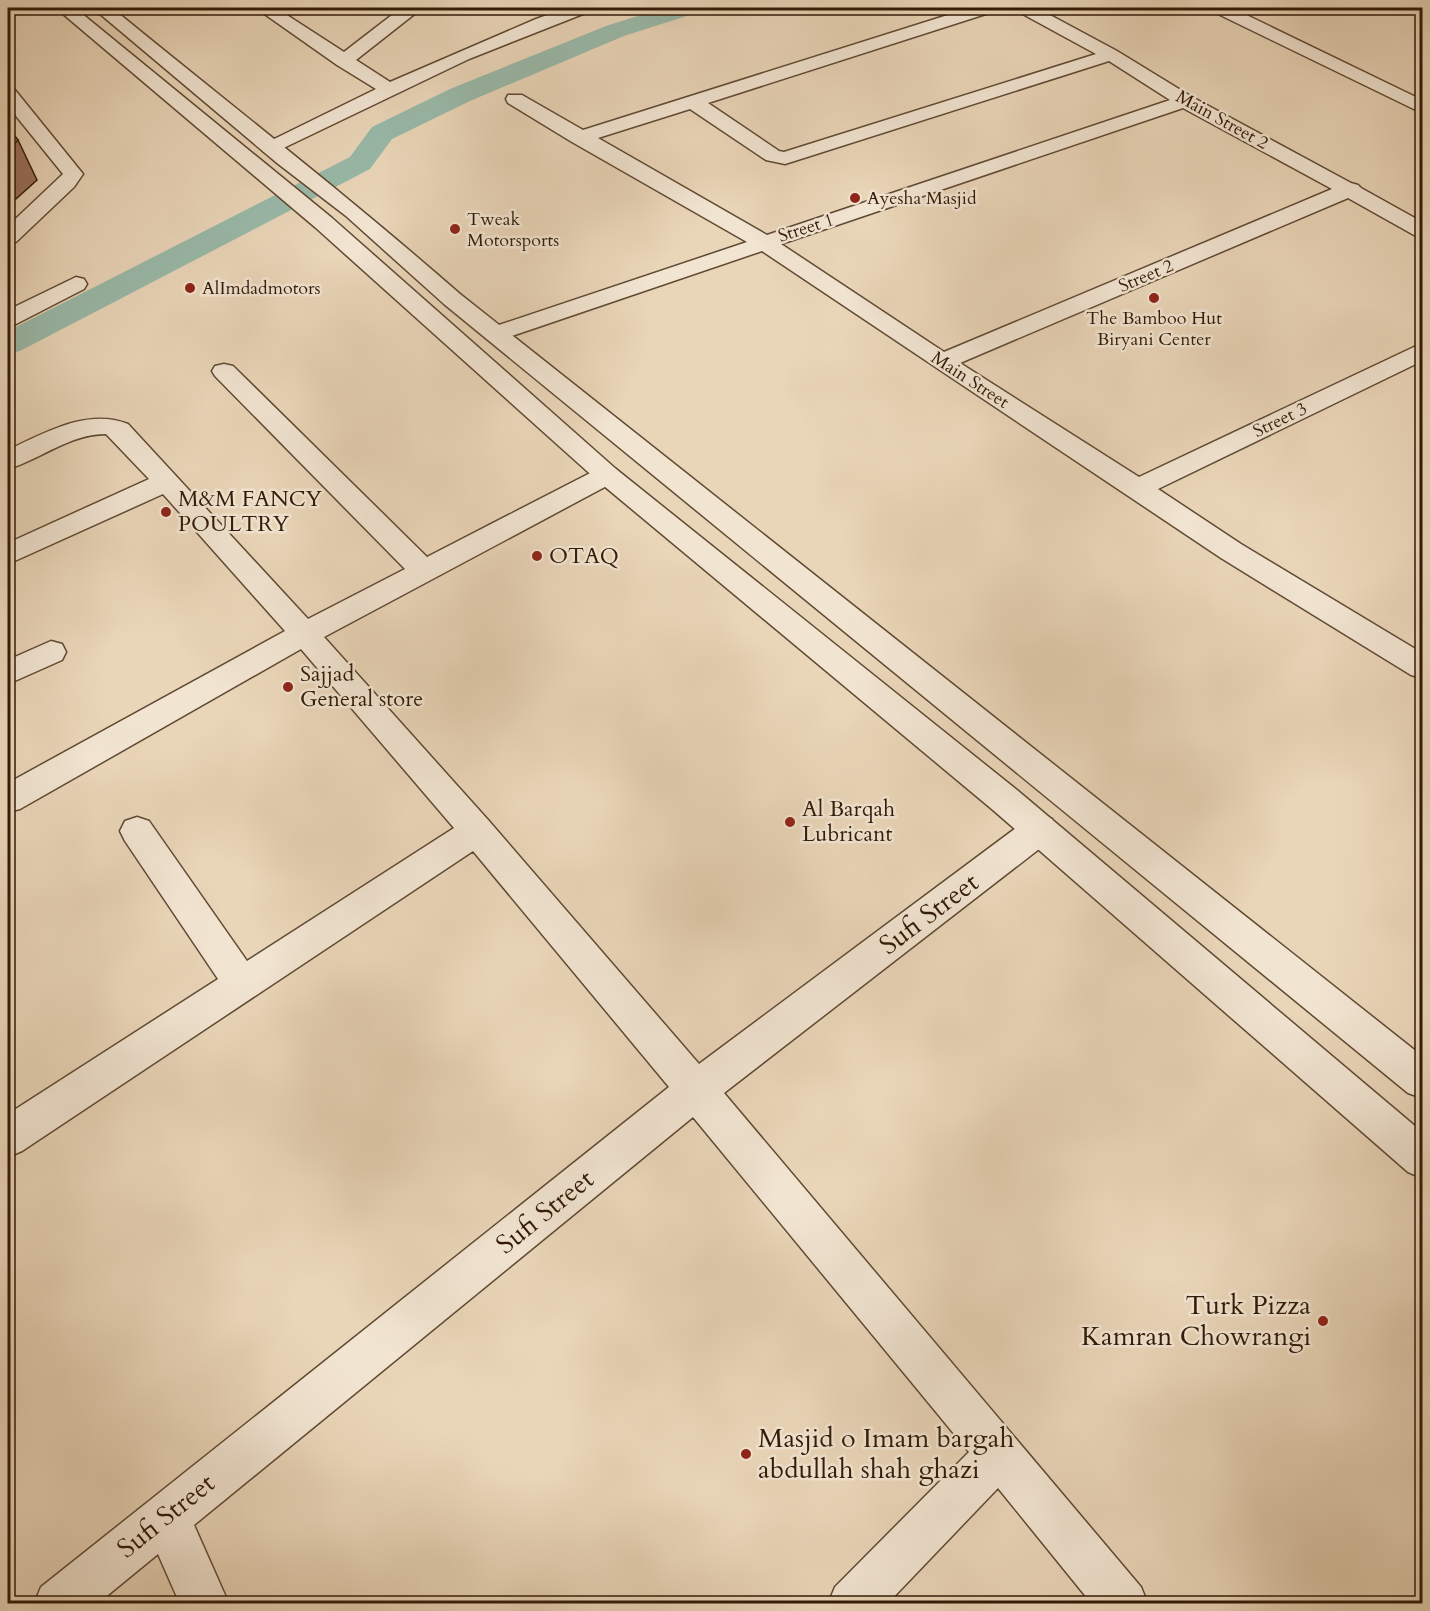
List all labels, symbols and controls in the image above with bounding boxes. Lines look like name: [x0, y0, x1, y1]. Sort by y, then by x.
street label: Main Street 2: [1171, 84, 1273, 156]
place label: Ayesha Masjid: [867, 186, 977, 211]
marker: Ayesha Masjid: [848, 191, 862, 205]
place label: Tweak Motorsports: [467, 207, 559, 253]
street label: Street 1: [775, 207, 837, 249]
marker: Tweak Motorsports: [448, 222, 462, 236]
street label: Street 2: [1115, 253, 1177, 299]
place label: AlImdadmotors: [202, 276, 321, 301]
marker: AlImdadmotors: [183, 281, 197, 295]
marker: The Bamboo Hut Biryani Center: [1147, 291, 1161, 305]
place label: The Bamboo Hut Biryani Center: [1086, 306, 1222, 352]
street label: Main Street: [926, 346, 1014, 415]
street label: Street 3: [1249, 396, 1311, 444]
place label: M&M FANCY POULTRY: [178, 484, 322, 539]
marker: M&M FANCY POULTRY: [159, 505, 173, 519]
place label: OTAQ: [549, 541, 619, 571]
marker: OTAQ: [530, 549, 544, 563]
place label: Sajjad General store: [300, 659, 423, 714]
marker: Sajjad General store: [281, 680, 295, 694]
place label: Al Barqah Lubricant: [802, 794, 895, 849]
marker: Al Barqah Lubricant: [783, 815, 797, 829]
street label: Sufi Street: [872, 864, 987, 964]
street label: Sufi Street: [488, 1161, 602, 1263]
place label: Turk Pizza Kamran Chowrangi: [1081, 1287, 1311, 1355]
marker: Turk Pizza Kamran Chowrangi: [1316, 1314, 1330, 1328]
place label: Masjid o Imam bargah abdullah shah ghazi: [758, 1420, 1014, 1488]
marker: Masjid o Imam bargah abdullah shah ghazi: [739, 1447, 753, 1461]
street label: Sufi Street: [109, 1465, 223, 1567]

